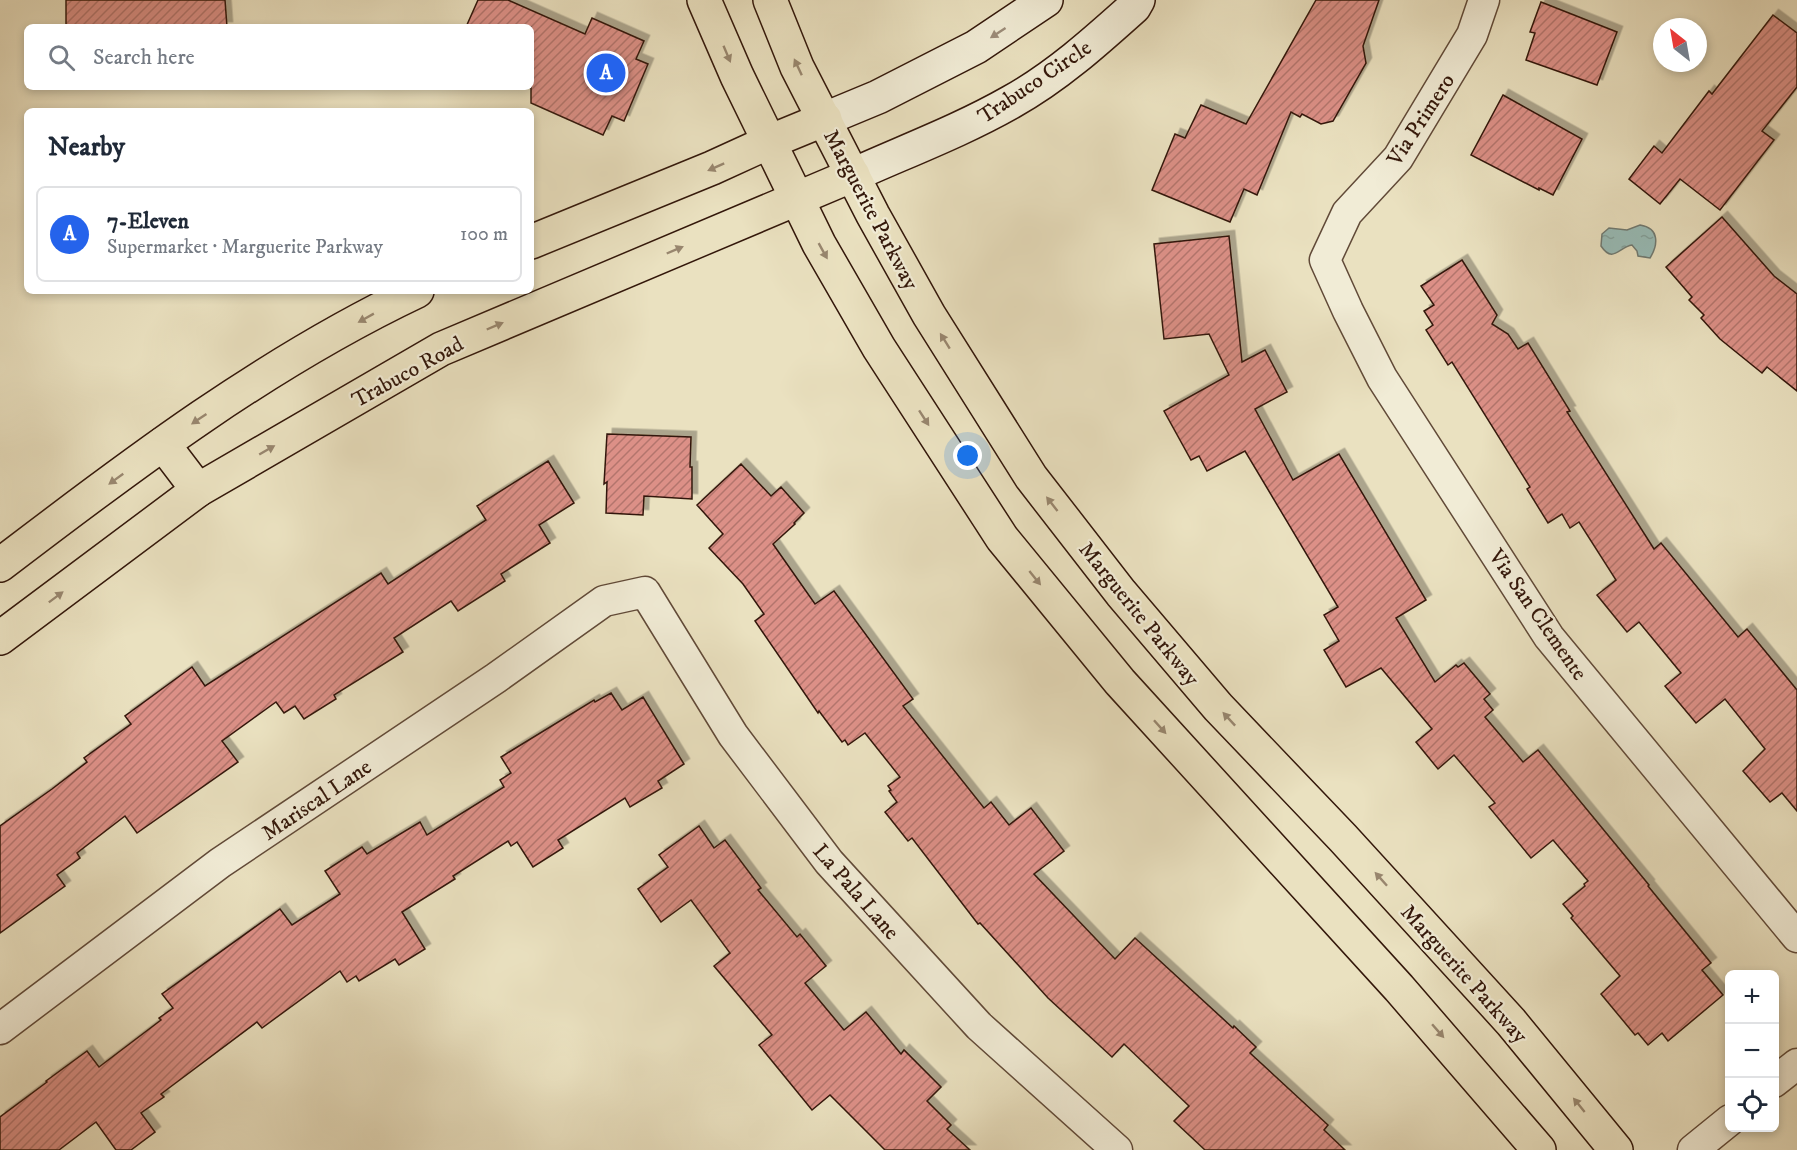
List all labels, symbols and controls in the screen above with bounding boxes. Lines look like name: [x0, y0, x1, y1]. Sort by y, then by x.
north arrow: [1653, 18, 1707, 72]
search box: [24, 24, 534, 90]
one-way arrow: [990, 27, 1006, 38]
street label: Trabuco Circle: [973, 34, 1097, 130]
icon: search: [45, 41, 78, 74]
text: Search here: [93, 44, 195, 71]
one-way arrow: [723, 45, 732, 63]
pin: A: [586, 50, 626, 96]
one-way arrow: [794, 58, 803, 75]
street label: Via Primero: [1381, 69, 1461, 172]
street label: Marguerite Parkway: [817, 125, 925, 295]
text: Nearby: [48, 131, 125, 164]
one-way arrow: [707, 162, 724, 171]
text: 7-Eleven: [107, 208, 189, 235]
text: A: [63, 222, 76, 247]
text: 100 m: [460, 222, 508, 247]
text: Supermarket · Marguerite Parkway: [107, 235, 383, 260]
one-way arrow: [818, 243, 828, 260]
one-way arrow: [666, 245, 684, 255]
one-way arrow: [357, 313, 374, 323]
one-way arrow: [487, 321, 505, 331]
street label: Trabuco Road: [347, 331, 468, 414]
one-way arrow: [940, 333, 951, 349]
one-way arrow: [918, 409, 930, 425]
one-way arrow: [192, 413, 208, 425]
your location: [953, 441, 982, 470]
one-way arrow: [259, 445, 276, 455]
one-way arrow: [108, 473, 124, 485]
one-way arrow: [1046, 496, 1059, 512]
street label: Marguerite Parkway: [1072, 536, 1206, 692]
street label: Via San Clemente: [1482, 543, 1593, 686]
one-way arrow: [1028, 570, 1041, 586]
one-way arrow: [48, 590, 64, 603]
one-way arrow: [1222, 712, 1236, 727]
one-way arrow: [1153, 719, 1166, 734]
street label: Mariscal Lane: [257, 754, 377, 847]
street label: La Pala Lane: [807, 838, 905, 946]
one-way arrow: [1374, 872, 1388, 887]
street label: Marguerite Parkway: [1394, 899, 1534, 1049]
map controls: [1725, 970, 1779, 1132]
button: +: [1725, 970, 1779, 1024]
one-way arrow: [1431, 1024, 1445, 1039]
button: −: [1725, 1024, 1779, 1078]
button: locate: [1725, 1078, 1779, 1132]
one-way arrow: [1573, 1098, 1586, 1113]

